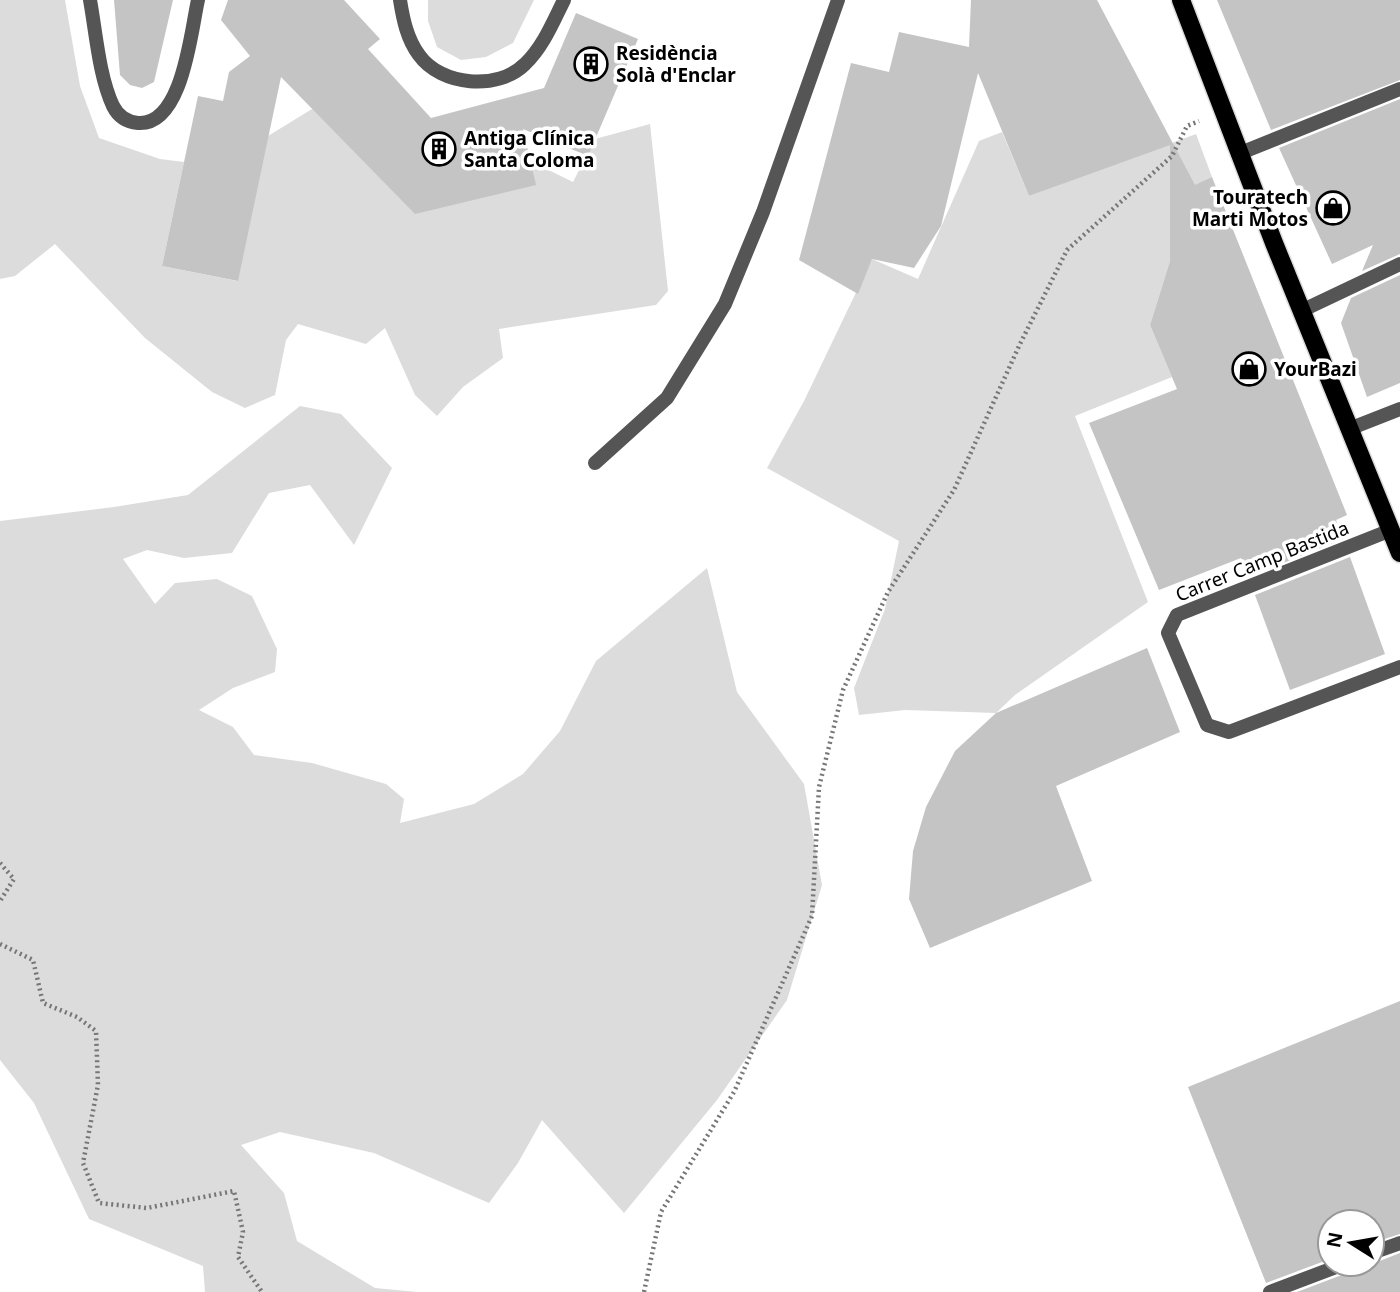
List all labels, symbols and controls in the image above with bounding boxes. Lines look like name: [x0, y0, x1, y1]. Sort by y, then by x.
place label: Residència Solà d'Enclar: [616, 40, 736, 88]
building icon: Residència Solà d'Enclar: [572, 45, 610, 83]
place label: Antiga Clínica Santa Coloma: [464, 125, 595, 173]
building icon: Antiga Clínica Santa Coloma: [420, 130, 458, 168]
place label: Touratech Marti Motos: [1192, 184, 1308, 232]
shop icon: Touratech Marti Motos: [1314, 189, 1352, 227]
shop icon: YourBazi: [1230, 350, 1268, 388]
place label: YourBazi: [1274, 356, 1357, 382]
street label: Carrer Camp Bastida: [1171, 514, 1353, 608]
north arrow: [1316, 1208, 1386, 1278]
text: N: [1320, 1230, 1349, 1250]

